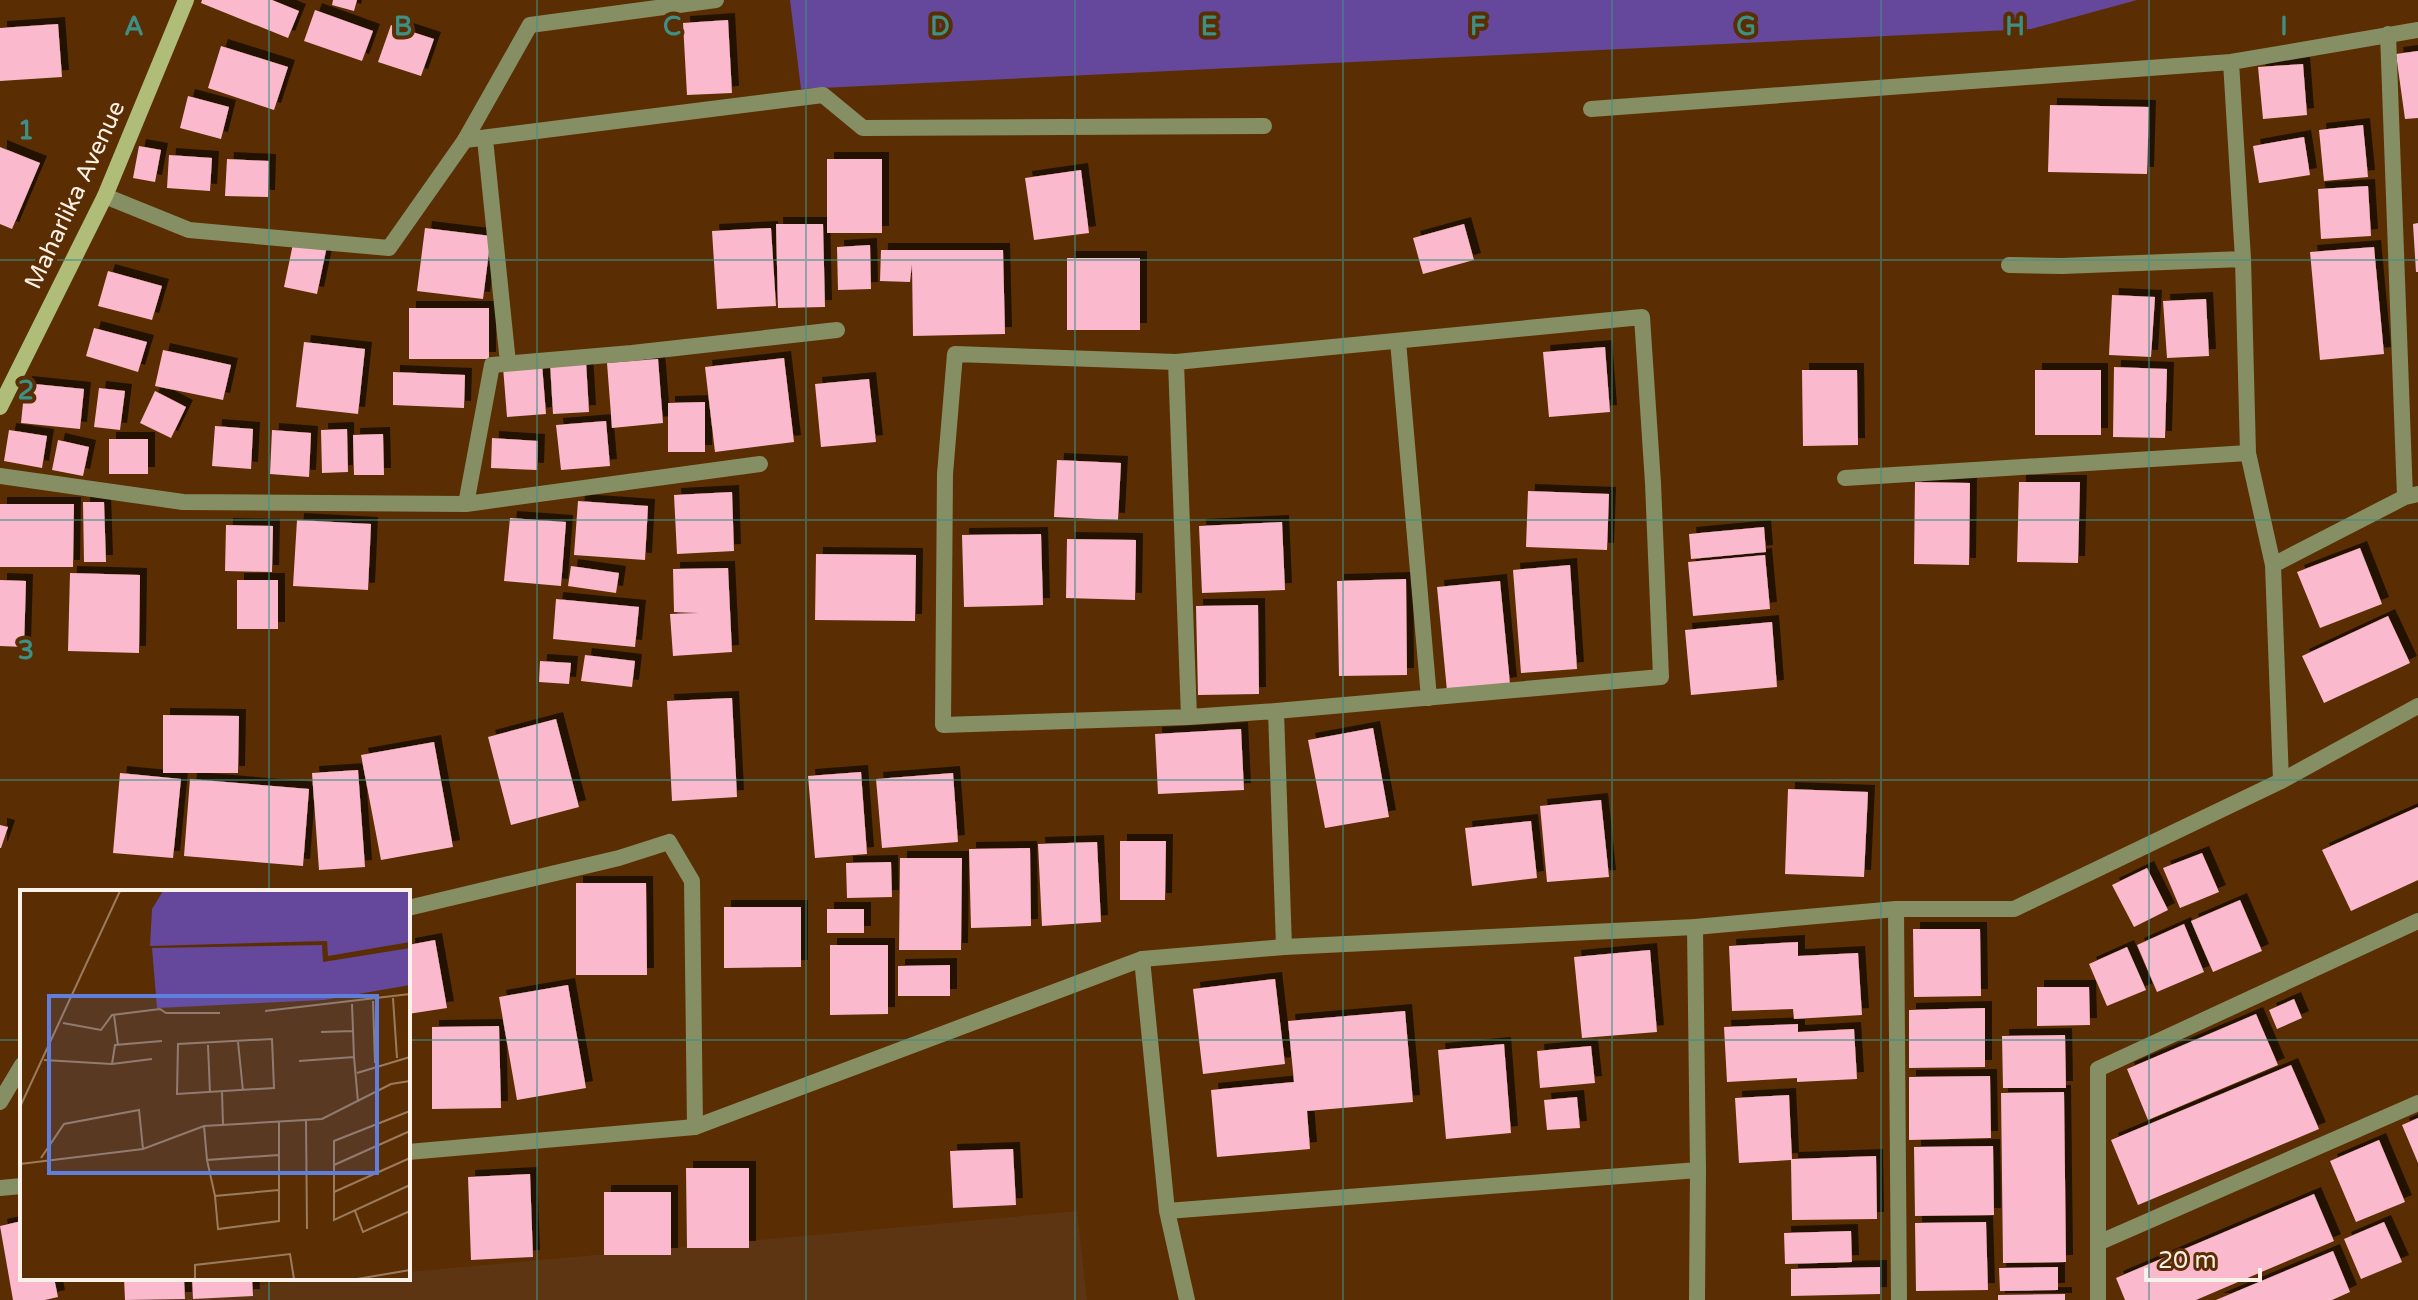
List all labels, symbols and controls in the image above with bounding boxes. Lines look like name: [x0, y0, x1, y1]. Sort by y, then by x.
text: A: [124, 11, 144, 42]
text: B: [394, 11, 412, 42]
text: C: [663, 11, 681, 42]
text: D: [930, 11, 950, 42]
text: E: [1201, 11, 1217, 42]
text: F: [1470, 11, 1486, 42]
text: G: [1736, 11, 1756, 42]
text: H: [2005, 11, 2025, 42]
text: I: [2280, 11, 2288, 42]
street label: Maharlika Avenue: [19, 96, 131, 294]
text: 1: [18, 115, 34, 146]
text: 2: [18, 375, 34, 406]
text: 3: [18, 635, 34, 666]
inset map: [20, 890, 410, 1280]
scale bar: [2146, 1232, 2260, 1282]
text: 20 m: [2158, 1246, 2216, 1275]

